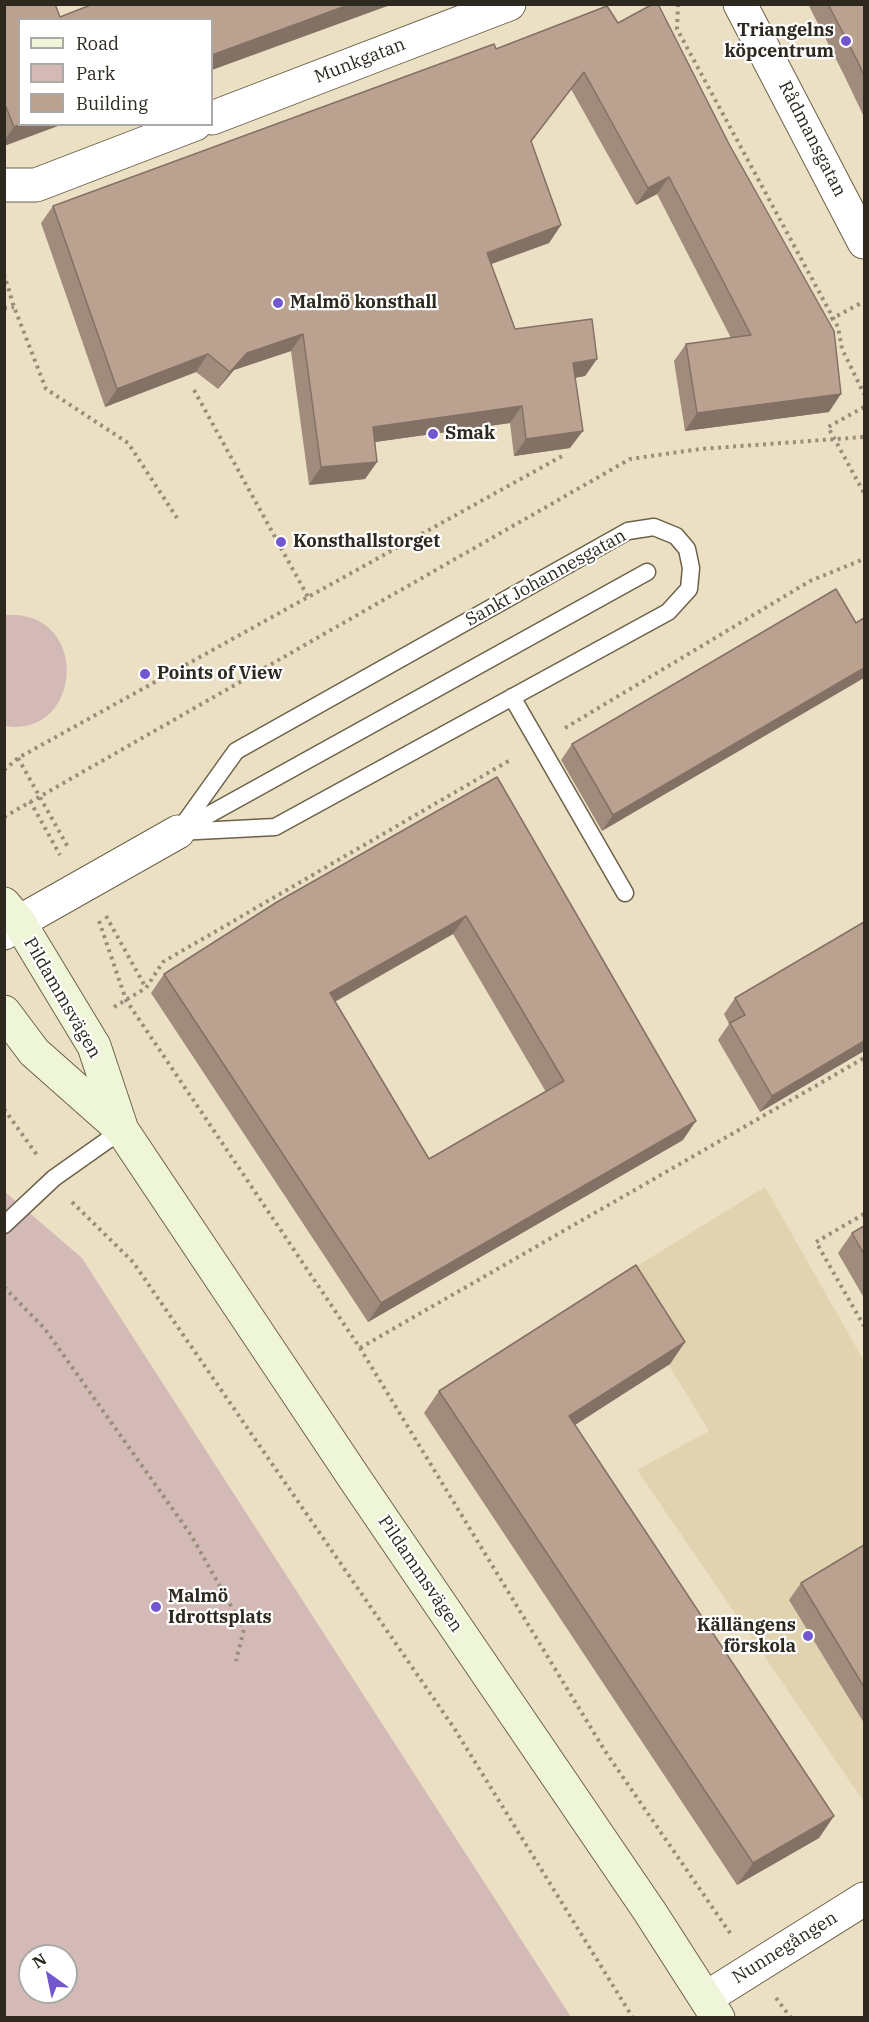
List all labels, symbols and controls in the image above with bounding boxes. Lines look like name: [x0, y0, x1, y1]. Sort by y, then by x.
legend: [18, 18, 213, 126]
place label: Triangelns köpcentrum: [725, 20, 834, 63]
text: Road: [76, 32, 119, 55]
street label: Munkgatan: [311, 34, 409, 88]
marker: Triangelns köpcentrum: [839, 34, 853, 48]
text: Park: [76, 62, 115, 85]
street label: Rådmansgatan: [774, 78, 850, 200]
text: Building: [76, 92, 148, 115]
place label: Malmö konsthall: [290, 292, 437, 314]
marker: Malmö konsthall: [271, 296, 285, 310]
place label: Smak: [445, 423, 495, 445]
marker: Smak: [426, 427, 440, 441]
street label: Sankt Johannesgatan: [462, 525, 630, 631]
place label: Konsthallstorget: [293, 531, 440, 553]
marker: Konsthallstorget: [274, 535, 288, 549]
place label: Points of View: [157, 663, 283, 685]
marker: Points of View: [138, 667, 152, 681]
street label: Pildammsvägen: [19, 934, 105, 1062]
street label: Pildammsvägen: [373, 1512, 467, 1636]
place label: Malmö Idrottsplats: [168, 1586, 272, 1628]
marker: Malmö Idrottsplats: [149, 1600, 163, 1614]
place label: Källängens förskola: [697, 1615, 796, 1658]
marker: Källängens förskola: [801, 1629, 815, 1643]
street label: Nunnegången: [729, 1907, 841, 1989]
north arrow: [18, 1944, 78, 2004]
text: N: [29, 1949, 50, 1972]

